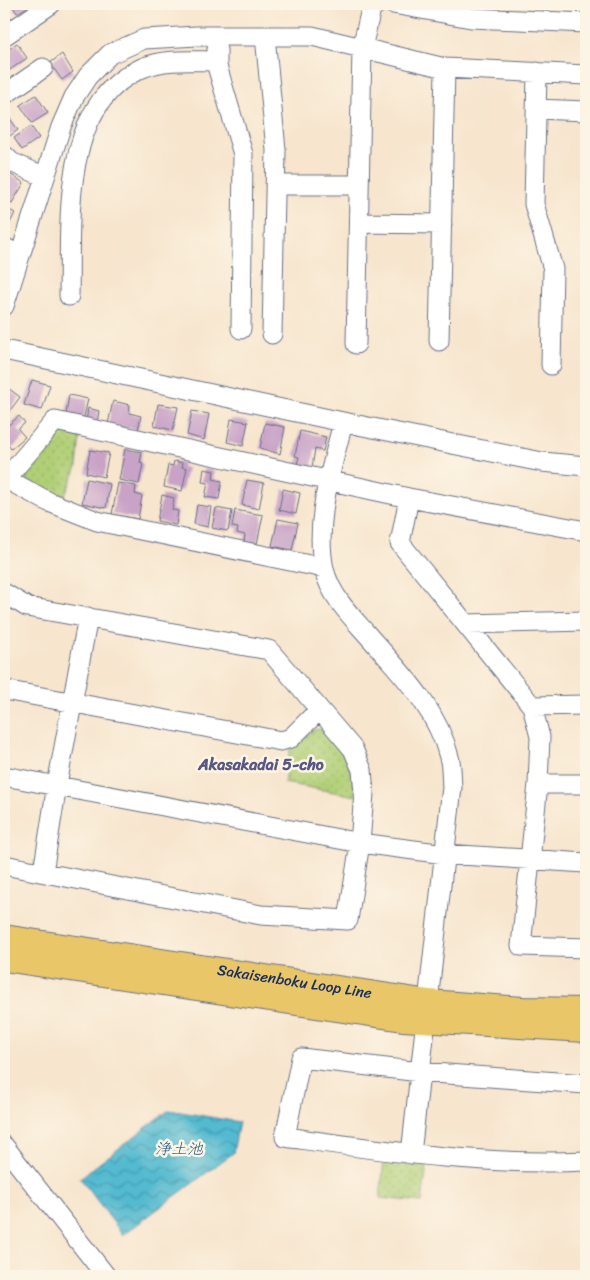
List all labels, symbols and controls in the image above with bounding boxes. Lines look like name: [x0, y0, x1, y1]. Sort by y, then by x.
district label: Akasakadai 5-cho: [197, 750, 324, 779]
street label: Sakaisenboku Loop Line: [216, 957, 374, 1006]
water label: 浄土池: [155, 1134, 204, 1163]

